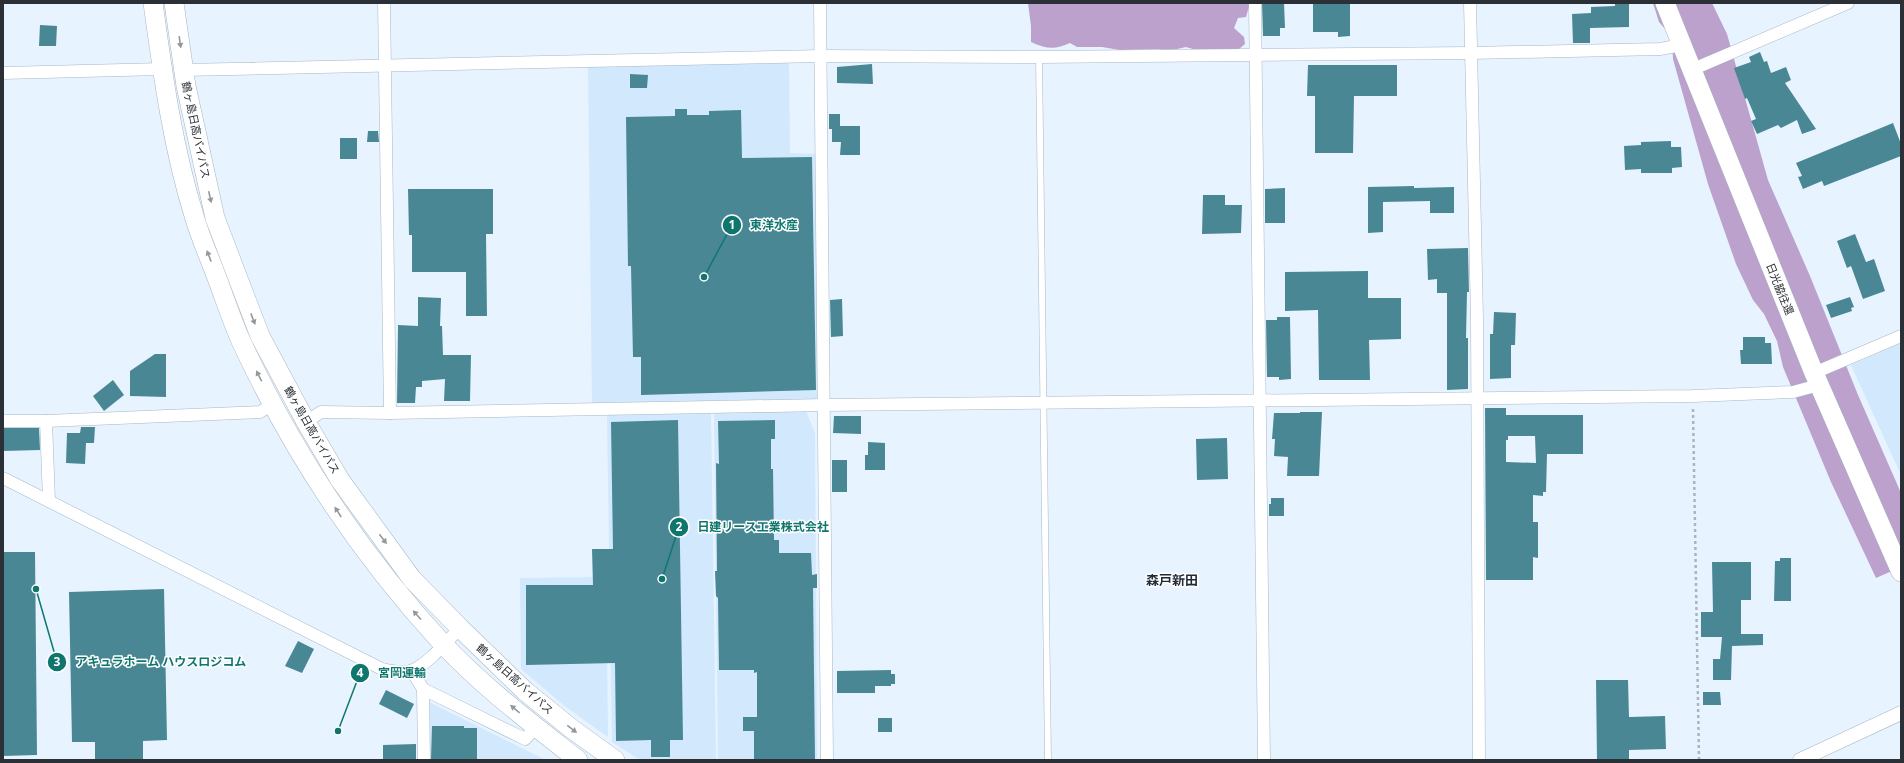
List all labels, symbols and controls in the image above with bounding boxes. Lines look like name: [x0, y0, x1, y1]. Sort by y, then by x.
one-way arrow: [176, 36, 183, 48]
street label: 鶴ヶ島日高バイパス: [179, 80, 214, 180]
one-way arrow: [207, 191, 213, 203]
callout: 東洋水産: [722, 213, 806, 237]
text: 1: [729, 216, 735, 233]
text: 東洋水産: [750, 216, 798, 233]
one-way arrow: [205, 249, 211, 261]
street label: 日光脇往還: [1763, 261, 1798, 317]
one-way arrow: [251, 313, 257, 325]
one-way arrow: [255, 370, 262, 381]
street label: 鶴ヶ島日高バイパス: [281, 383, 344, 476]
one-way arrow: [334, 507, 342, 517]
callout: 日建リース工業株式会社: [669, 515, 837, 539]
text: 2: [676, 518, 683, 535]
text: 日建リース工業株式会社: [697, 518, 829, 535]
one-way arrow: [378, 534, 387, 545]
district label: 森戸新田: [1146, 571, 1198, 589]
one-way arrow: [413, 610, 422, 620]
street label: 鶴ヶ島日高バイパス: [474, 640, 557, 717]
callout: アキュラホーム ハウスロジコム: [47, 650, 254, 674]
text: 3: [54, 653, 61, 670]
text: アキュラホーム ハウスロジコム: [76, 653, 246, 670]
callout: 宮岡運輸: [350, 661, 434, 685]
text: 4: [357, 664, 364, 681]
text: 宮岡運輸: [378, 664, 426, 681]
one-way arrow: [510, 705, 521, 714]
one-way arrow: [567, 725, 578, 733]

